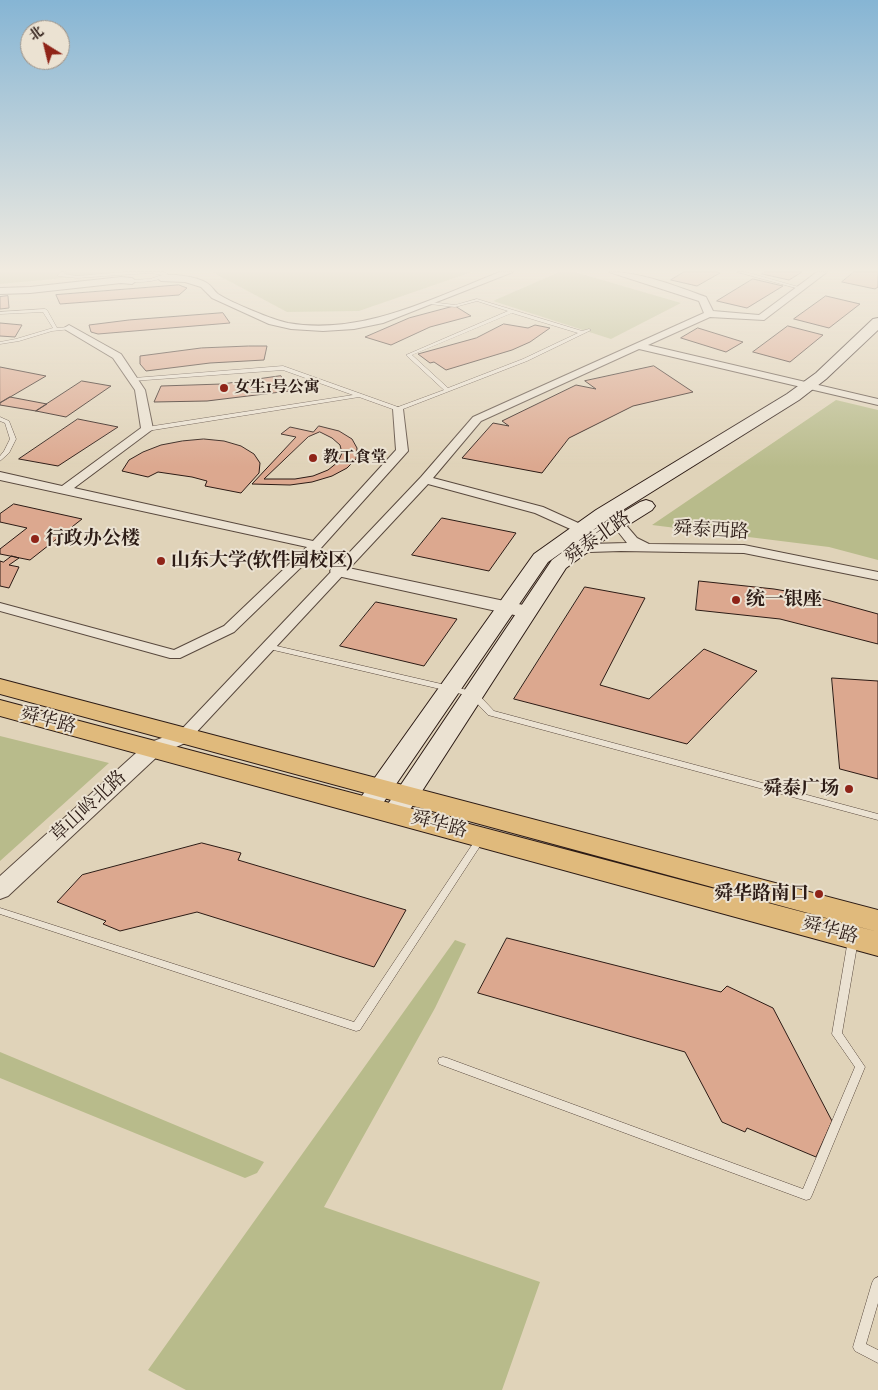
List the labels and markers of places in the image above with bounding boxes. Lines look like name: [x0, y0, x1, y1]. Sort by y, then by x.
place label: 女生1号公寓: [234, 378, 320, 398]
marker: 女生1号公寓: [218, 382, 230, 394]
place label: 教工食堂: [323, 448, 387, 468]
marker: 教工食堂: [307, 452, 319, 464]
place label: 行政办公楼: [45, 528, 140, 550]
marker: 行政办公楼: [29, 533, 41, 545]
place label: 山东大学(软件园校区): [171, 550, 353, 572]
marker: 山东大学(软件园校区): [155, 555, 167, 567]
place label: 统一银座: [746, 589, 822, 611]
marker: 统一银座: [730, 594, 742, 606]
place label: 舜泰广场: [763, 778, 839, 800]
marker: 舜泰广场: [843, 783, 855, 795]
place label: 舜华路南口: [714, 883, 809, 905]
marker: 舜华路南口: [813, 888, 825, 900]

